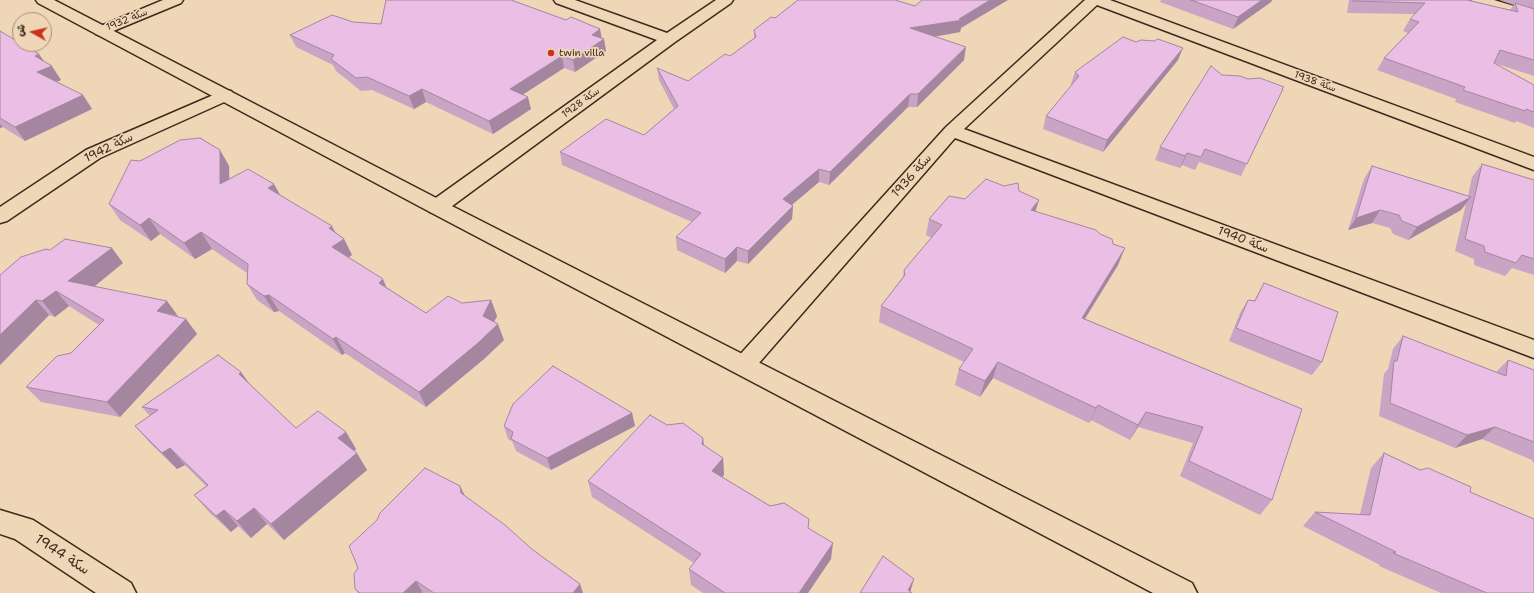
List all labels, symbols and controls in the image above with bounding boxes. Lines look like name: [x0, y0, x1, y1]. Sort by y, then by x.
street label: سكة 1932: [104, 6, 150, 34]
north arrow: [12, 12, 52, 52]
text: ش: [12, 23, 29, 37]
place label: twin villa: [559, 47, 604, 59]
marker: twin villa: [546, 48, 556, 58]
street label: سكة 1938: [1292, 69, 1338, 95]
street label: سكة 1928: [560, 85, 602, 121]
street label: سكة 1942: [82, 130, 136, 166]
street label: سكة 1936: [889, 152, 935, 200]
street label: سكة 1940: [1216, 224, 1270, 256]
street label: سكة 1944: [31, 531, 93, 579]

